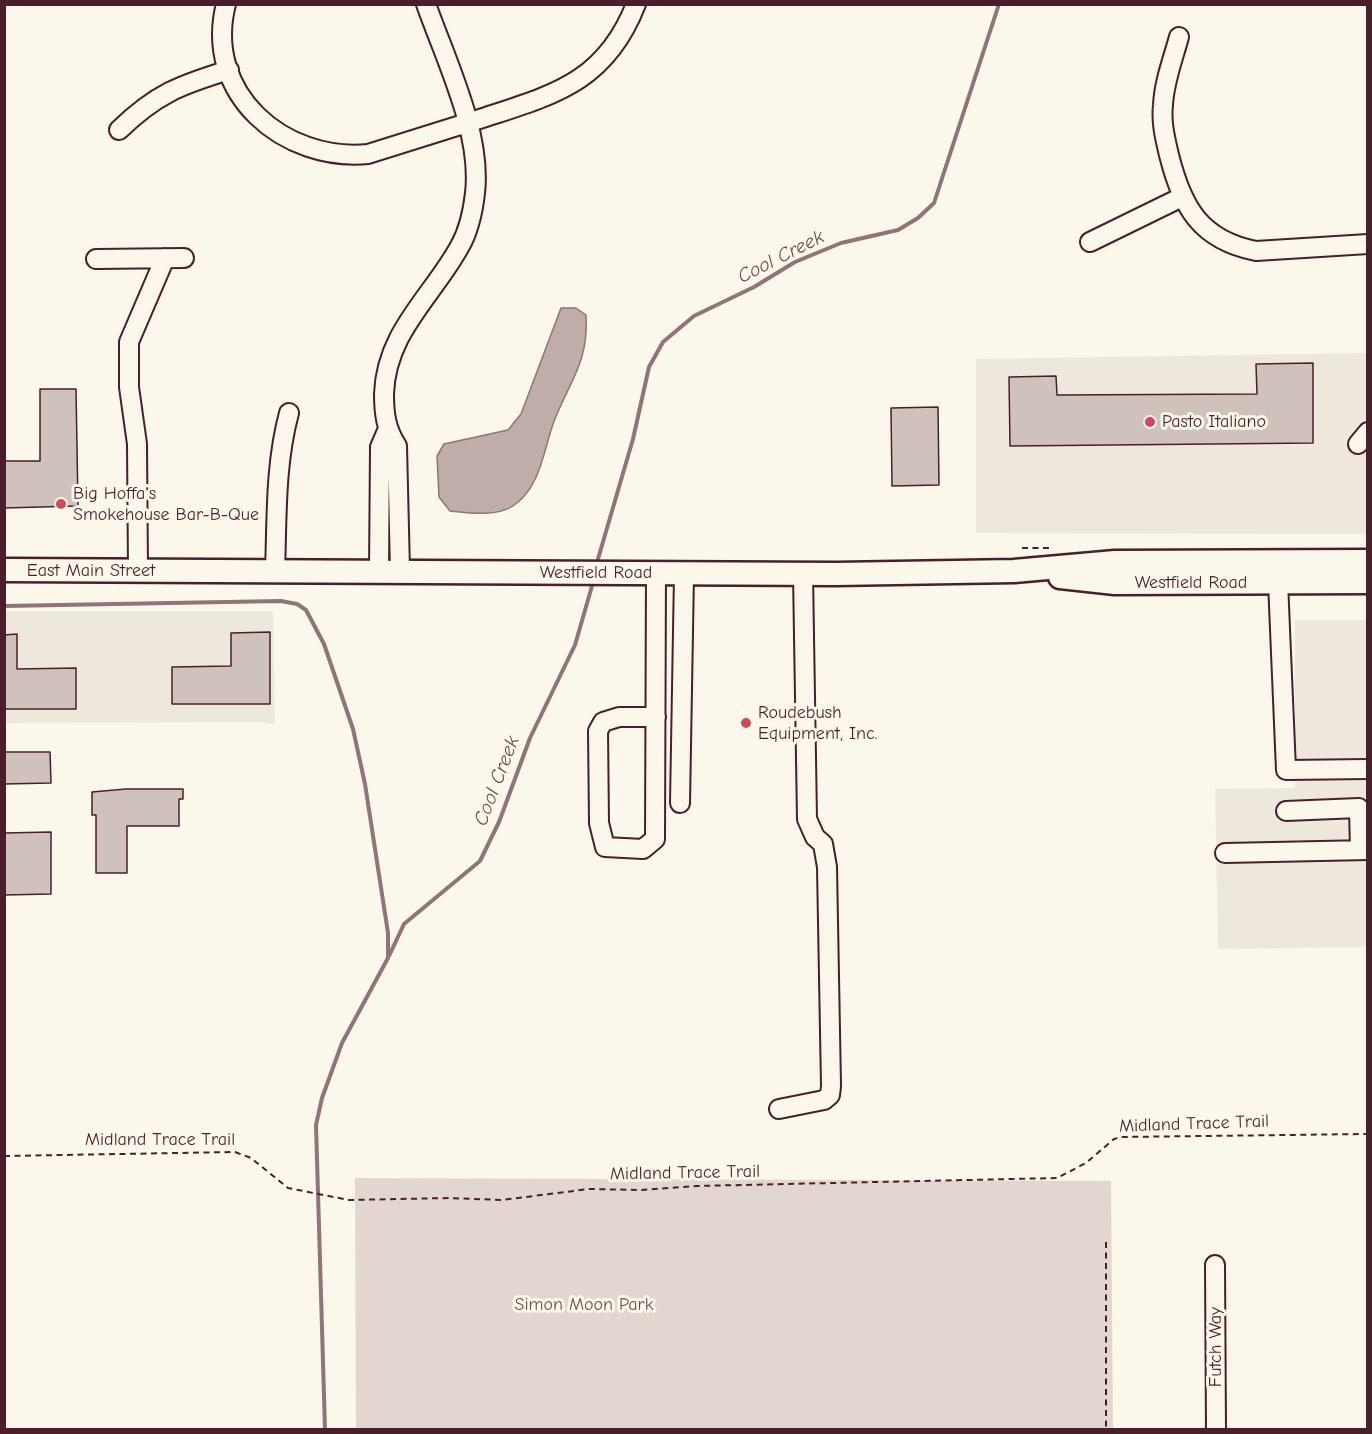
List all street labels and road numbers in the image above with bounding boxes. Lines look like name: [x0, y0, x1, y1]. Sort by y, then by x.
street label: East Main Street: [27, 560, 155, 582]
street label: Westfield Road: [540, 562, 652, 584]
street label: Westfield Road: [1135, 572, 1247, 594]
street label: Midland Trace Trail: [1119, 1111, 1269, 1137]
street label: Midland Trace Trail: [85, 1129, 235, 1151]
street label: Midland Trace Trail: [610, 1161, 760, 1185]
street label: Futch Way: [1205, 1307, 1227, 1387]

